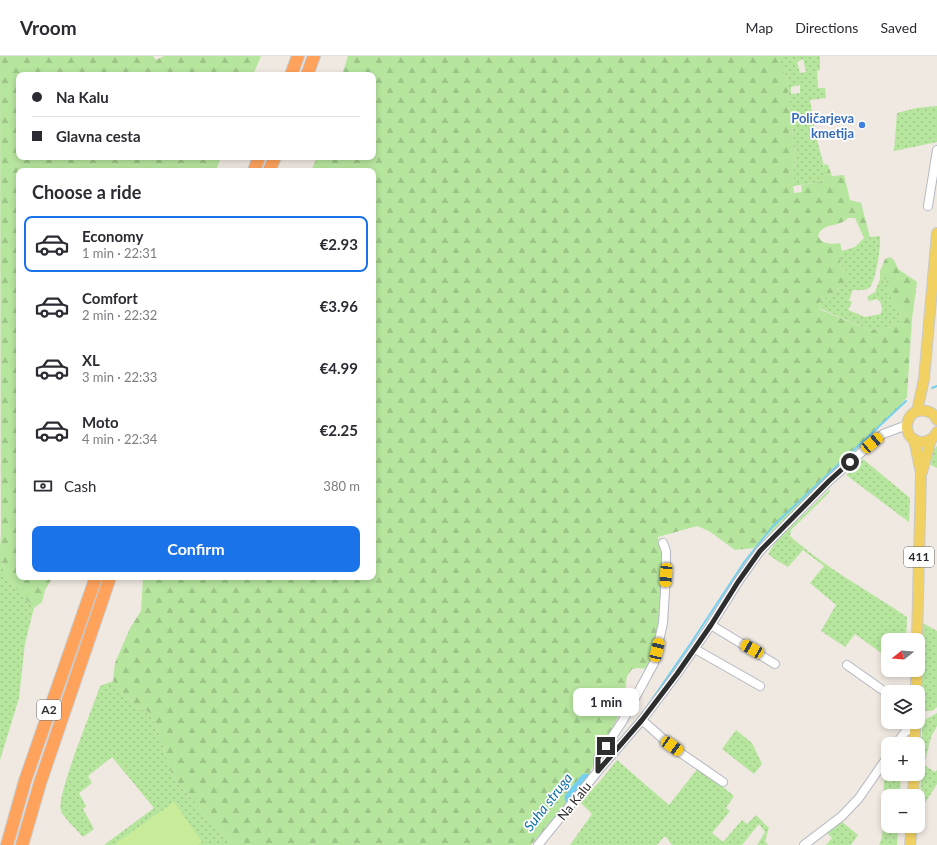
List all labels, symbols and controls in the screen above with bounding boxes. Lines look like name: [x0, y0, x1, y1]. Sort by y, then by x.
text: Vroom: [20, 16, 77, 39]
text: Map: [746, 19, 773, 36]
text: Directions: [795, 19, 858, 36]
text: Saved: [880, 19, 917, 36]
text: Na Kalu: [56, 88, 109, 106]
place label: Poličarjeva kmetija: [791, 110, 854, 141]
marker: Poličarjeva kmetija: [857, 120, 867, 130]
text: Glavna cesta: [56, 127, 141, 145]
text: Choose a ride: [32, 181, 141, 203]
icon: car: [34, 226, 70, 262]
text: Economy: [82, 227, 143, 245]
text: €2.93: [320, 235, 358, 253]
text: 1 min · 22:31: [82, 245, 157, 261]
icon: car: [34, 288, 70, 324]
text: Comfort: [82, 289, 138, 307]
text: €3.96: [320, 297, 358, 315]
text: 2 min · 22:32: [82, 307, 157, 323]
icon: car: [34, 350, 70, 386]
text: XL: [82, 351, 100, 369]
text: €4.99: [320, 359, 358, 377]
text: 3 min · 22:33: [82, 369, 157, 385]
icon: car: [34, 412, 70, 448]
text: Moto: [82, 413, 119, 431]
text: €2.25: [320, 421, 358, 439]
text: 4 min · 22:34: [82, 431, 157, 447]
car: [859, 431, 885, 455]
route start: [841, 453, 859, 471]
icon: cash: [32, 475, 54, 497]
text: Cash: [64, 477, 96, 495]
text: 380 m: [323, 478, 360, 494]
button: Confirm: [32, 526, 360, 572]
road number: 411: [904, 547, 934, 567]
car: [659, 563, 673, 587]
north arrow: [881, 633, 925, 677]
map controls: [881, 633, 925, 833]
car: [648, 637, 666, 663]
car: [739, 638, 765, 660]
button: layers: [881, 685, 925, 729]
callout: 1 min: [573, 688, 639, 716]
text: 1 min: [590, 694, 622, 710]
road number: A2: [37, 700, 61, 720]
car: [659, 734, 685, 758]
route end: [597, 737, 615, 755]
button: +: [881, 737, 925, 781]
water label: Suha struga: [520, 769, 575, 834]
street label: Na Kalu: [554, 779, 594, 823]
button: −: [881, 789, 925, 833]

